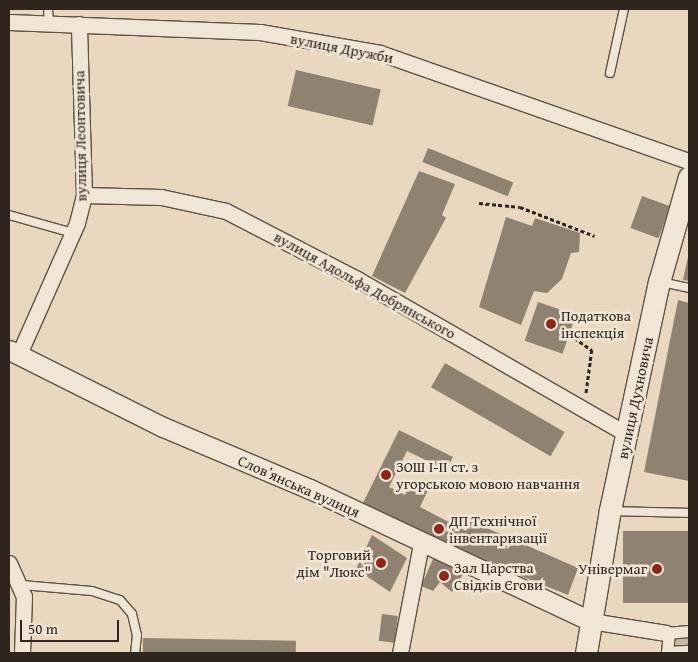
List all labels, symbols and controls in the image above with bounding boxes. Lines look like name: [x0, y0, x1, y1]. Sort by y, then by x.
street label: вулиця Дружби: [289, 29, 395, 67]
street label: вулиця Леонтовича: [70, 70, 90, 202]
street label: вулиця Адольфа Добрянського: [271, 227, 459, 343]
place label: Податкова інспекція: [561, 306, 631, 341]
marker: Податкова інспекція: [545, 318, 557, 330]
street label: вулиця Духновича: [613, 335, 657, 461]
street label: Словʼянська вулиця: [235, 451, 363, 521]
place label: ЗОШ І-ІІ ст. з угорською мовою навчання: [396, 457, 580, 492]
marker: ЗОШ І-ІІ ст. з угорською мовою навчання: [380, 469, 392, 481]
place label: ДП Технічної інвентаризації: [449, 511, 547, 546]
marker: ДП Технічної інвентаризації: [433, 523, 445, 535]
place label: Торговий дім "Люкс": [297, 545, 371, 580]
marker: Торговий дім "Люкс": [375, 557, 387, 569]
place label: Зал Царства Свідків Єгови: [454, 558, 543, 593]
place label: Універмаг: [578, 560, 647, 578]
marker: Універмаг: [651, 563, 663, 575]
marker: Зал Царства Свідків Єгови: [438, 570, 450, 582]
scale bar: [22, 610, 121, 642]
text: 50 m: [28, 618, 58, 639]

